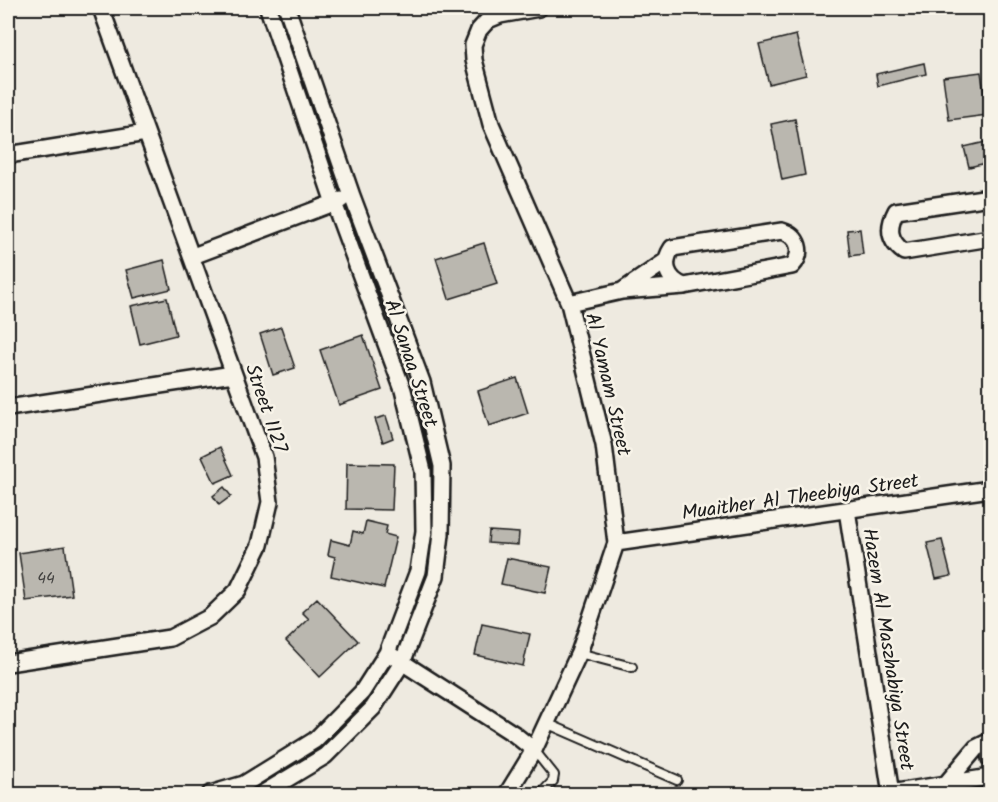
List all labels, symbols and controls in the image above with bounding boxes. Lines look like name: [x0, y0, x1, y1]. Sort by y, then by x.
street label: Al Sanaa Street: [374, 295, 446, 432]
street label: Al Yamam Street: [575, 310, 639, 459]
street label: Street 1127: [235, 360, 295, 458]
street label: Muaither Al Theebiya Street: [680, 465, 921, 530]
street label: Hazem Al Maszhabiya Street: [852, 526, 922, 773]
house number: 44: [37, 566, 55, 591]

